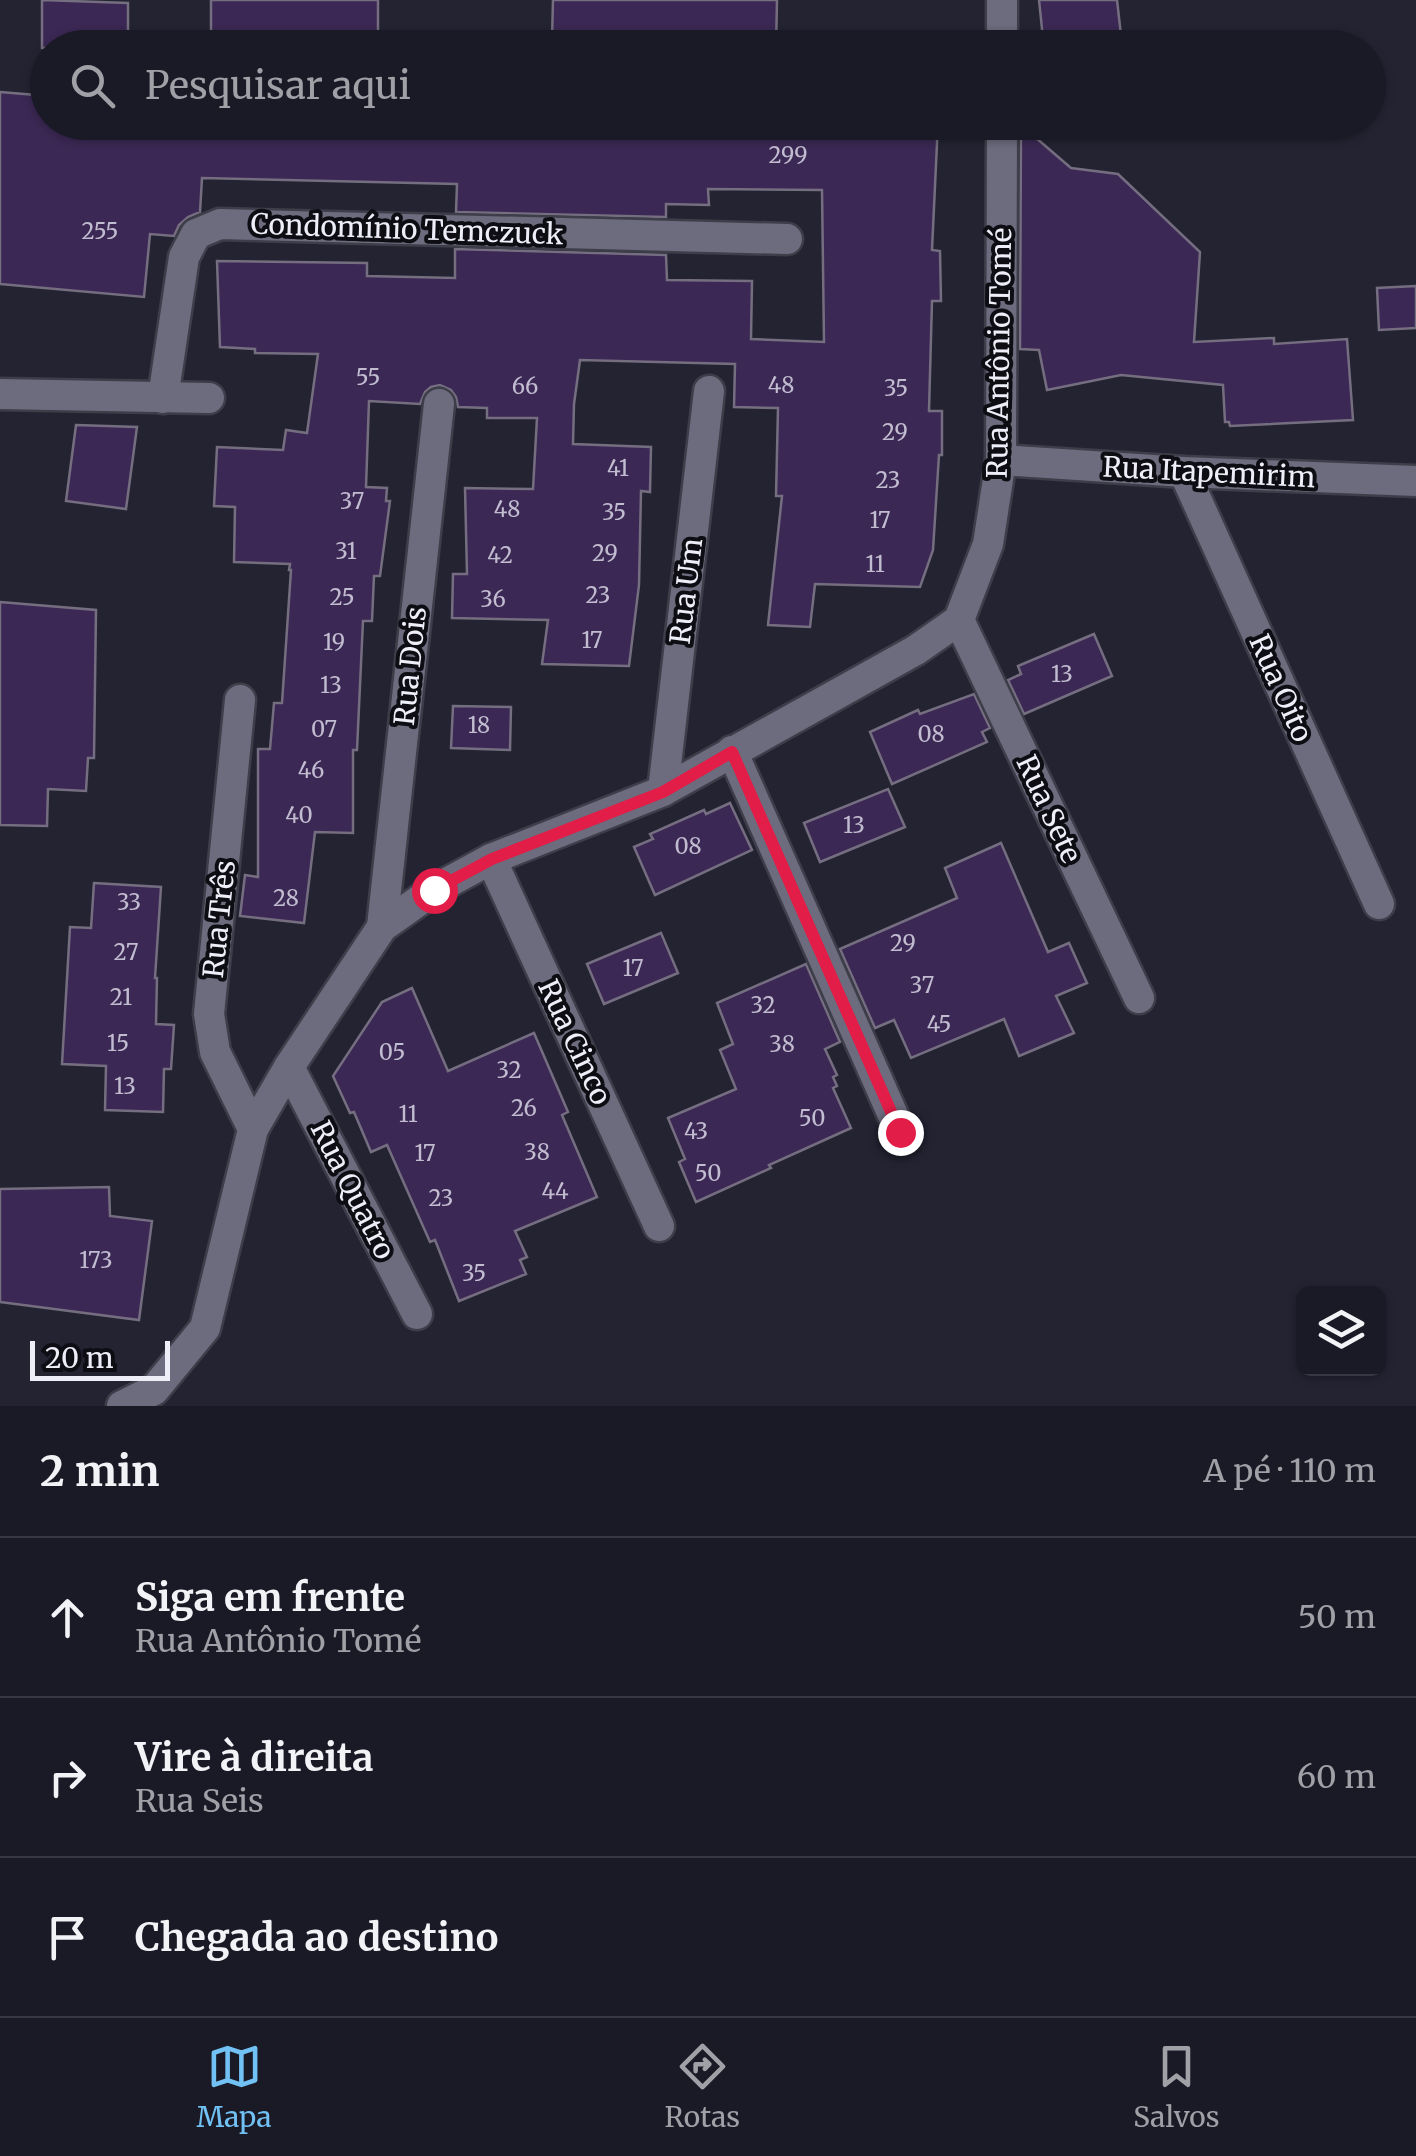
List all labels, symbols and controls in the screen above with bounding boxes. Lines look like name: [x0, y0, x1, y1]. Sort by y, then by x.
search box: [30, 30, 1386, 140]
icon: search: [65, 58, 120, 113]
text: Pesquisar aqui: [145, 62, 411, 109]
house number: 299: [768, 141, 808, 169]
street label: Condomínio Temczuck: [250, 206, 564, 252]
house number: 255: [82, 217, 118, 245]
street label: Rua Antônio Tomé: [979, 227, 1019, 479]
house number: 55: [356, 363, 380, 391]
house number: 48: [768, 371, 794, 399]
house number: 66: [512, 372, 538, 400]
house number: 35: [884, 374, 908, 402]
house number: 29: [882, 418, 908, 446]
street label: Rua Itapemirim: [1102, 448, 1316, 496]
house number: 41: [607, 454, 629, 482]
house number: 23: [876, 466, 900, 494]
house number: 37: [340, 487, 364, 515]
house number: 48: [494, 495, 520, 523]
house number: 35: [602, 498, 626, 526]
house number: 17: [869, 506, 891, 534]
street label: Rua Um: [662, 536, 710, 646]
house number: 31: [335, 537, 357, 565]
house number: 29: [592, 539, 618, 567]
house number: 42: [487, 541, 513, 569]
house number: 11: [865, 550, 885, 578]
house number: 23: [586, 581, 610, 609]
house number: 25: [329, 583, 355, 611]
house number: 36: [480, 585, 506, 613]
street label: Rua Dois: [386, 605, 434, 727]
house number: 17: [581, 626, 603, 654]
house number: 19: [323, 628, 345, 656]
street label: Rua Oito: [1241, 629, 1321, 747]
house number: 13: [1051, 660, 1073, 688]
house number: 13: [320, 671, 342, 699]
house number: 18: [468, 711, 490, 739]
house number: 07: [311, 715, 337, 743]
house number: 08: [917, 720, 945, 748]
street label: Rua Sete: [1008, 749, 1090, 869]
house number: 46: [298, 756, 324, 784]
house number: 40: [285, 801, 313, 829]
house number: 13: [843, 811, 865, 839]
house number: 08: [674, 832, 702, 860]
street label: Rua Três: [195, 858, 243, 980]
route start: [412, 868, 458, 914]
house number: 28: [273, 884, 299, 912]
house number: 33: [117, 888, 141, 916]
house number: 29: [890, 929, 916, 957]
house number: 27: [114, 938, 138, 966]
house number: 17: [622, 954, 644, 982]
house number: 37: [910, 971, 934, 999]
street label: Rua Cinco: [530, 974, 620, 1110]
house number: 21: [110, 983, 132, 1011]
house number: 32: [751, 991, 776, 1019]
house number: 45: [927, 1010, 951, 1038]
house number: 15: [107, 1029, 129, 1057]
house number: 38: [769, 1030, 795, 1058]
house number: 05: [379, 1038, 405, 1066]
house number: 32: [497, 1056, 522, 1084]
house number: 13: [114, 1072, 136, 1100]
house number: 26: [511, 1094, 537, 1122]
house number: 11: [398, 1100, 418, 1128]
house number: 50: [799, 1104, 825, 1132]
route end: [878, 1110, 924, 1156]
street label: Rua Quatro: [303, 1115, 403, 1265]
house number: 43: [684, 1117, 708, 1145]
house number: 38: [524, 1138, 550, 1166]
house number: 17: [414, 1139, 436, 1167]
house number: 50: [695, 1159, 721, 1187]
house number: 44: [541, 1177, 569, 1205]
house number: 23: [429, 1184, 453, 1212]
house number: 173: [79, 1246, 113, 1274]
house number: 35: [462, 1259, 486, 1287]
map controls: [1296, 1286, 1386, 1376]
button: layers: [1296, 1286, 1386, 1376]
scale bar: [30, 1336, 170, 1380]
text: 20 m: [45, 1340, 114, 1376]
text: 2 min: [40, 1445, 160, 1497]
text: A pé · 110 m: [1203, 1451, 1376, 1491]
text: Siga em frente: [135, 1574, 405, 1621]
icon: ahead: [40, 1590, 95, 1645]
text: 50 m: [1298, 1597, 1376, 1637]
text: Rua Antônio Tomé: [135, 1621, 421, 1661]
text: Vire à direita: [135, 1734, 373, 1781]
icon: right: [40, 1750, 95, 1805]
text: 60 m: [1297, 1757, 1376, 1797]
text: Rua Seis: [135, 1781, 264, 1821]
icon: arrive: [40, 1910, 95, 1965]
text: Chegada ao destino: [135, 1914, 498, 1961]
tab: Mapa: [197, 2039, 272, 2135]
tab: Rotas: [665, 2039, 740, 2135]
tab: Salvos: [1133, 2039, 1219, 2135]

